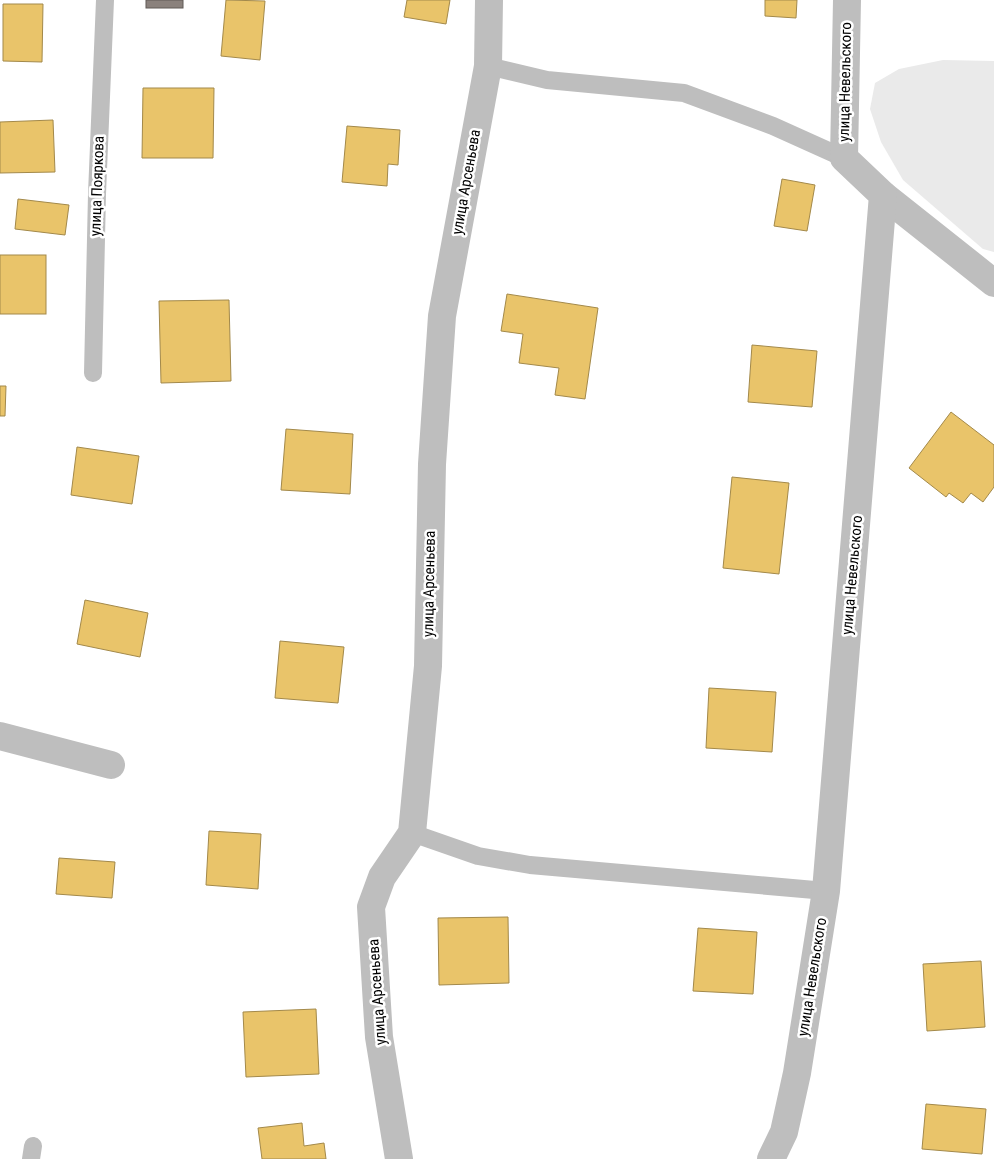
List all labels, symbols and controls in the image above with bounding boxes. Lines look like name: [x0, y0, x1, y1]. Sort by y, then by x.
street label: улица Невельского: [835, 22, 855, 142]
street label: улица Арсеньева: [448, 128, 484, 236]
street label: улица Пояркова: [86, 135, 108, 237]
street label: улица Невельского: [838, 514, 866, 636]
street label: улица Арсеньева: [419, 531, 439, 637]
street label: улица Невельского: [794, 916, 830, 1038]
street label: улица Арсеньева: [364, 938, 390, 1046]

